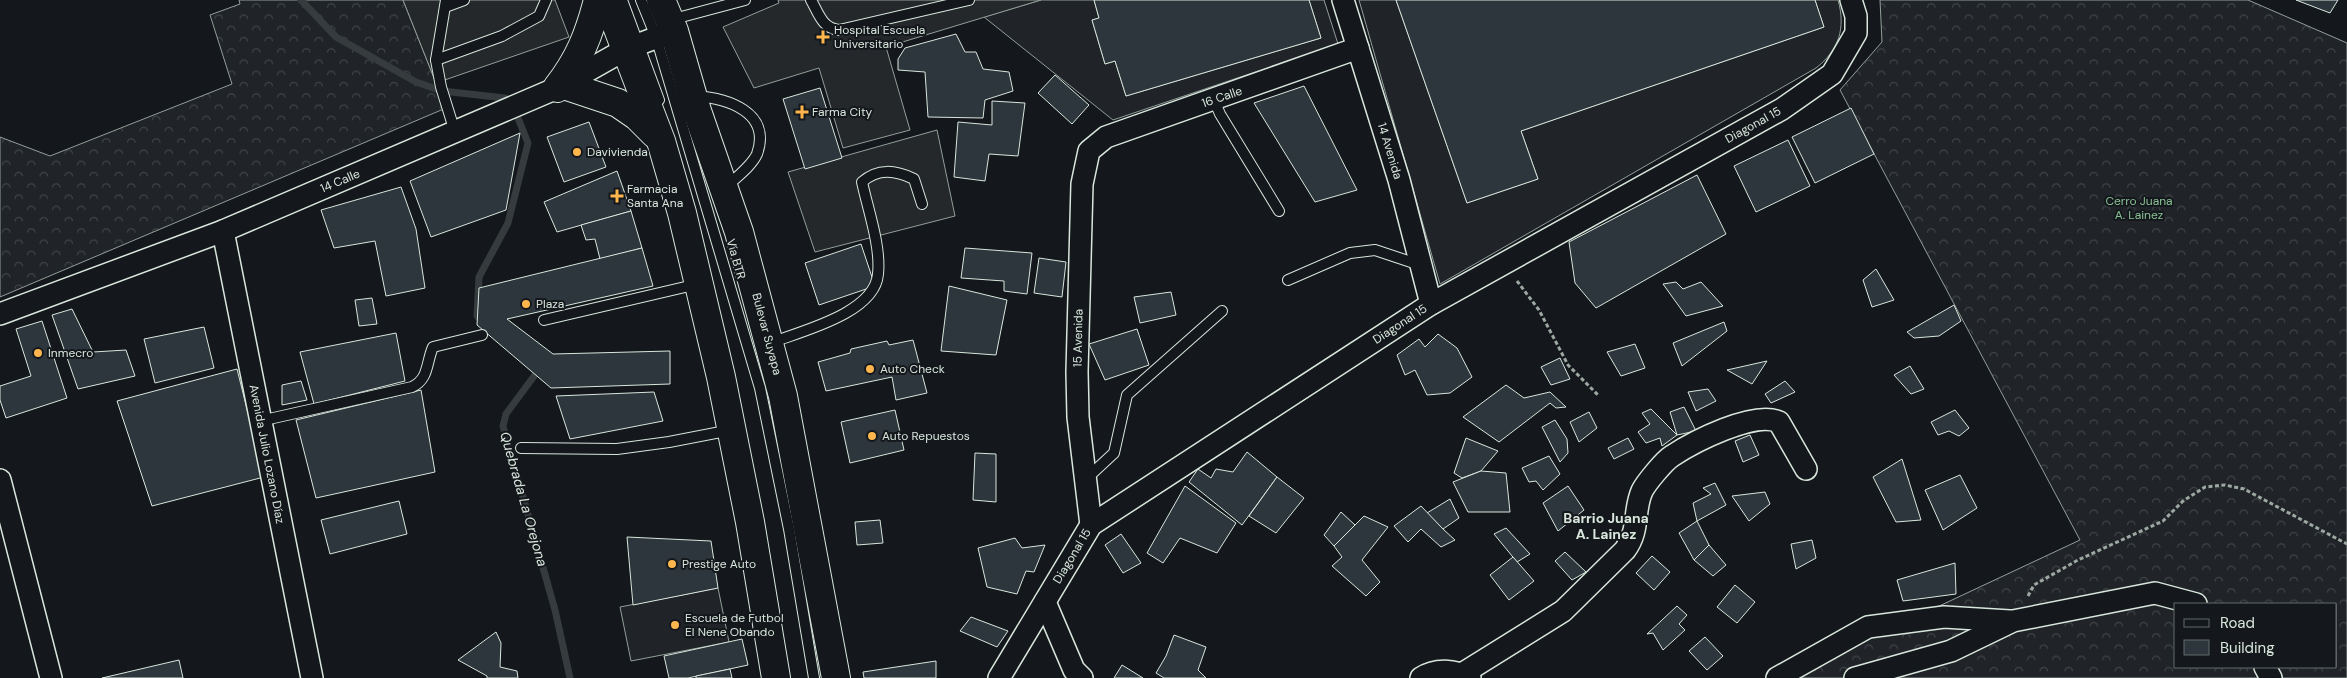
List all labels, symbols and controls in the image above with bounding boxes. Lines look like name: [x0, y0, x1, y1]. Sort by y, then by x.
place label: Hospital Escuela Universitario: [834, 22, 925, 52]
marker: Hospital Escuela Universitario: [816, 30, 830, 44]
street label: 16 Calle: [1200, 83, 1245, 111]
street label: Diagonal 15: [1722, 103, 1784, 147]
place label: Farma City: [812, 104, 873, 120]
marker: Farma City: [796, 106, 808, 118]
street label: 14 Avenida: [1374, 121, 1406, 181]
place label: Davivienda: [587, 144, 648, 160]
marker: Davivienda: [571, 146, 583, 158]
street label: 14 Calle: [318, 165, 362, 196]
place label: Farmacia Santa Ana: [627, 181, 683, 211]
marker: Farmacia Santa Ana: [611, 190, 623, 202]
park label: Cerro Juana A. Lainez: [2105, 193, 2173, 223]
street label: Vía BTR: [723, 237, 749, 281]
street label: Bulevar Suyapa: [748, 291, 786, 377]
place label: Plaza: [536, 296, 564, 312]
marker: Plaza: [520, 298, 532, 310]
street label: Diagonal 15: [1370, 301, 1430, 347]
street label: 15 Avenida: [1069, 309, 1087, 367]
place label: Inmecro: [48, 345, 93, 361]
marker: Inmecro: [32, 347, 44, 359]
place label: Auto Check: [880, 361, 945, 377]
marker: Auto Check: [864, 363, 876, 375]
street label: Avenida Julio Lozano Díaz: [246, 383, 288, 525]
place label: Auto Repuestos: [882, 428, 970, 444]
water label: Quebrada La Orejona: [496, 429, 552, 569]
marker: Auto Repuestos: [866, 430, 878, 442]
district label: Barrio Juana A. Lainez: [1563, 509, 1649, 543]
street label: Diagonal 15: [1049, 525, 1095, 587]
place label: Prestige Auto: [682, 556, 756, 572]
marker: Prestige Auto: [666, 558, 678, 570]
legend: [2174, 603, 2337, 668]
place label: Escuela de Futbol El Nene Obando: [685, 610, 784, 640]
text: Road: [2220, 613, 2255, 633]
marker: Escuela de Futbol El Nene Obando: [669, 619, 681, 631]
text: Building: [2220, 638, 2275, 658]

